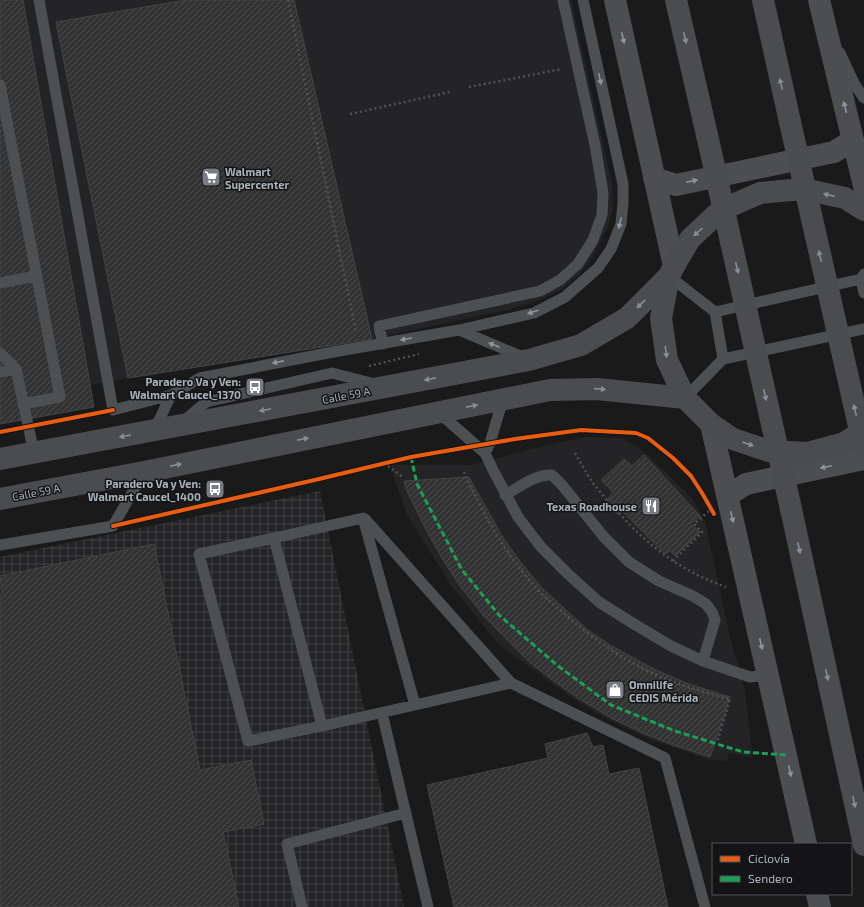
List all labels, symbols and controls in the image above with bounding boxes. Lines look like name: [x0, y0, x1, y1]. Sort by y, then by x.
one-way arrow: [621, 32, 627, 44]
one-way arrow: [682, 32, 688, 44]
one-way arrow: [598, 73, 604, 85]
one-way arrow: [778, 78, 784, 90]
one-way arrow: [841, 101, 847, 113]
place label: Walmart Supercenter: [225, 165, 289, 191]
supermarket icon: Walmart Supercenter: [200, 166, 222, 188]
one-way arrow: [686, 178, 698, 184]
one-way arrow: [823, 191, 835, 197]
one-way arrow: [617, 217, 623, 229]
one-way arrow: [693, 227, 703, 236]
one-way arrow: [817, 249, 823, 262]
one-way arrow: [734, 262, 740, 275]
one-way arrow: [636, 299, 646, 308]
one-way arrow: [527, 310, 539, 316]
one-way arrow: [400, 337, 413, 343]
one-way arrow: [488, 342, 499, 348]
one-way arrow: [662, 346, 669, 358]
one-way arrow: [272, 360, 285, 366]
place label: Paradero Va y Ven: Walmart Caucel_1370: [130, 375, 241, 401]
bus stop icon: Paradero Va y Ven: Walmart Caucel_1370: [244, 376, 266, 398]
one-way arrow: [424, 376, 436, 382]
street label: Calle 59 A: [321, 384, 371, 406]
one-way arrow: [594, 386, 606, 393]
one-way arrow: [763, 389, 769, 401]
one-way arrow: [466, 402, 478, 408]
one-way arrow: [852, 404, 858, 416]
one-way arrow: [259, 407, 271, 413]
one-way arrow: [119, 434, 132, 440]
one-way arrow: [297, 436, 309, 442]
one-way arrow: [743, 442, 755, 448]
one-way arrow: [170, 462, 182, 468]
one-way arrow: [820, 465, 832, 471]
place label: Paradero Va y Ven: Walmart Caucel_1400: [88, 477, 201, 503]
bus stop icon: Paradero Va y Ven: Walmart Caucel_1400: [204, 478, 226, 500]
street label: Calle 59 A: [11, 481, 61, 503]
restaurant icon: Texas Roadhouse: [640, 495, 662, 517]
place label: Texas Roadhouse: [547, 500, 637, 513]
one-way arrow: [729, 511, 735, 523]
one-way arrow: [797, 541, 803, 554]
one-way arrow: [758, 638, 764, 650]
one-way arrow: [824, 668, 830, 681]
place label: Omnilife CEDIS Mérida: [629, 678, 698, 704]
shop icon: Omnilife CEDIS Mérida: [604, 679, 626, 701]
one-way arrow: [787, 764, 793, 777]
one-way arrow: [852, 796, 858, 808]
legend: [712, 843, 852, 895]
text: Ciclovía: [748, 851, 790, 865]
text: Sendero: [748, 871, 793, 885]

